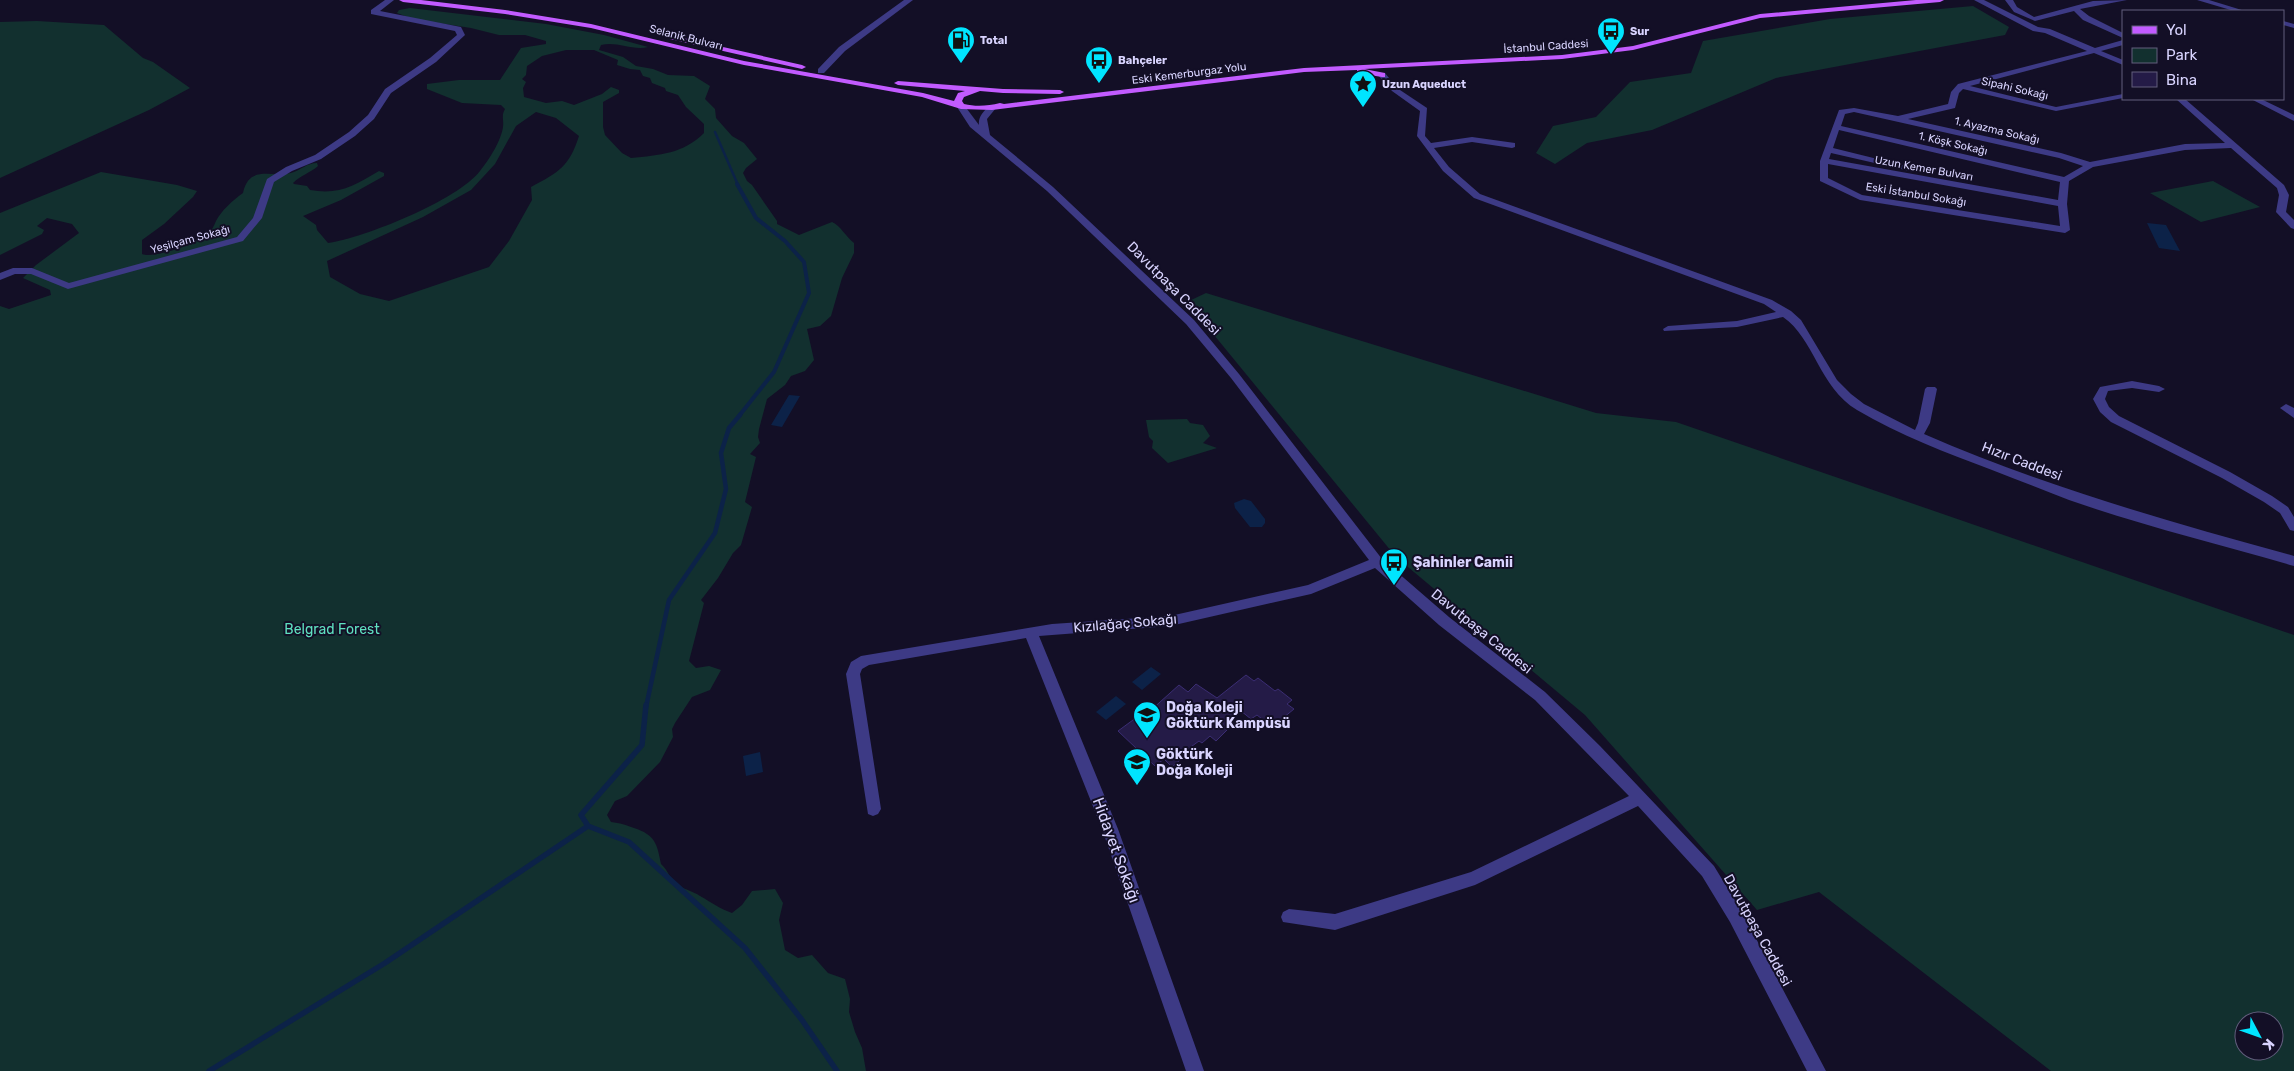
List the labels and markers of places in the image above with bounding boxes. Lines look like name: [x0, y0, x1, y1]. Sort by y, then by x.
bus stop icon: Sur: [1596, 16, 1626, 55]
fuel station icon: Total: [946, 25, 976, 64]
place label: Sur: [1630, 25, 1649, 38]
place label: Total: [980, 34, 1007, 47]
bus stop icon: Bahçeler: [1084, 45, 1114, 84]
place label: Bahçeler: [1118, 54, 1167, 67]
place icon: Uzun Aqueduct: [1348, 69, 1378, 108]
place label: Uzun Aqueduct: [1382, 78, 1466, 91]
bus stop icon: Şahinler Camii: [1379, 547, 1409, 586]
place label: Şahinler Camii: [1413, 554, 1513, 571]
place label: Doğa Koleji Göktürk Kampüsü: [1166, 699, 1291, 732]
school or university icon: Doğa Koleji Göktürk Kampüsü: [1132, 700, 1162, 739]
place label: Göktürk Doğa Koleji: [1156, 746, 1233, 779]
school or university icon: Göktürk Doğa Koleji: [1122, 747, 1152, 786]

